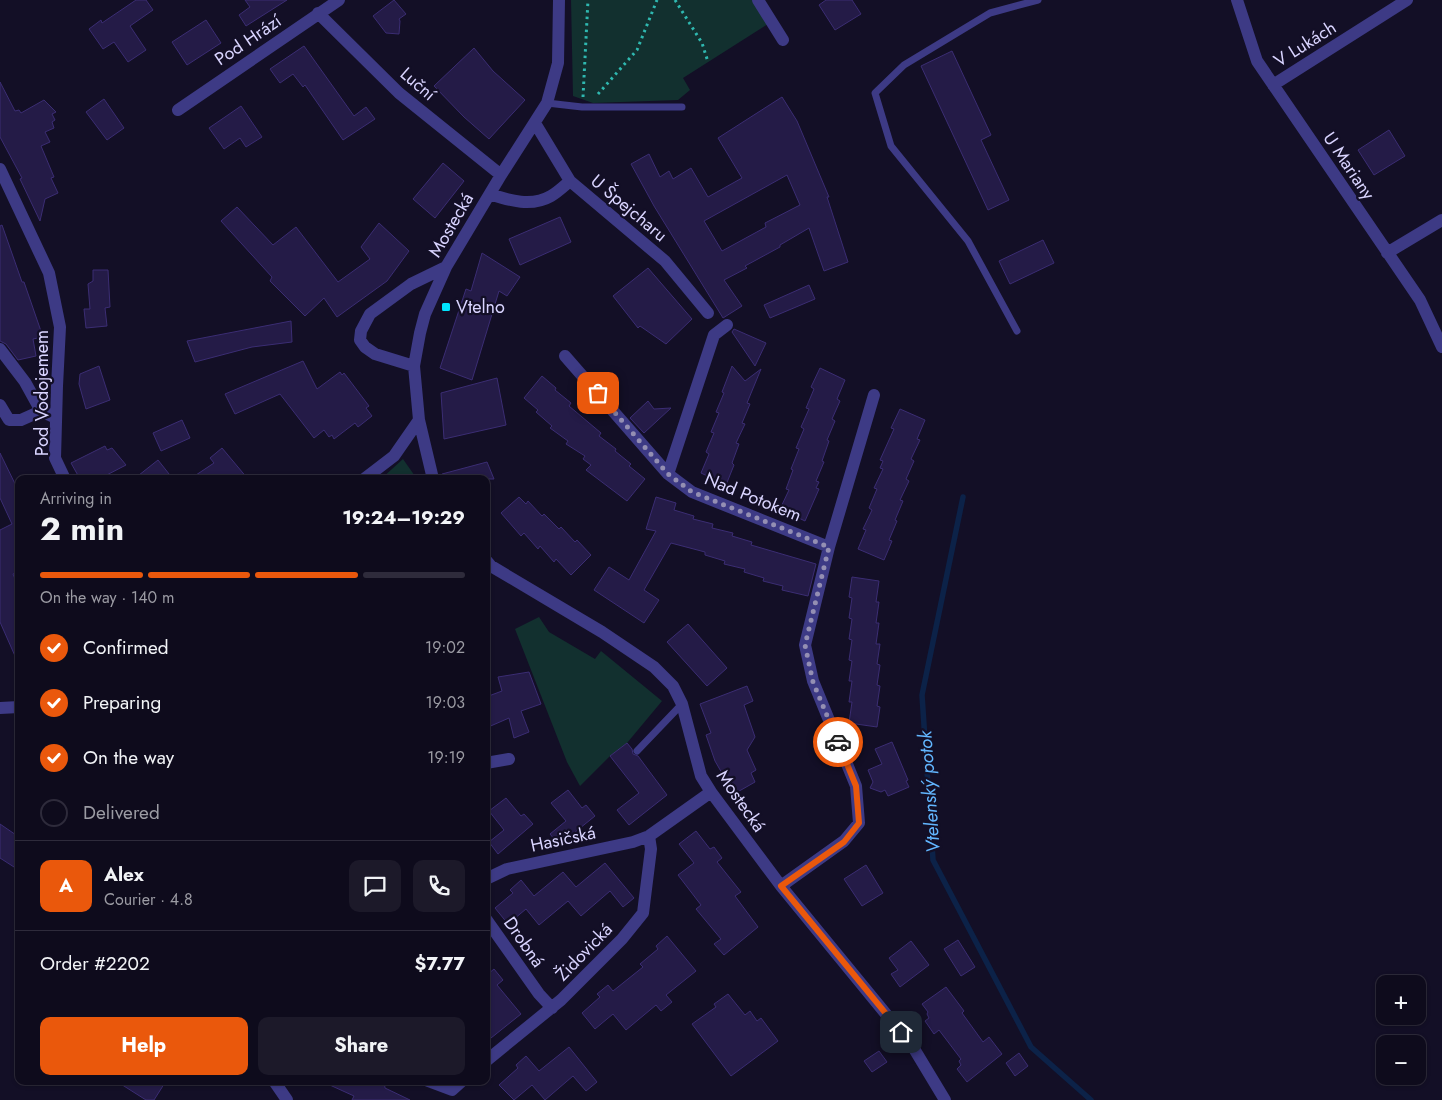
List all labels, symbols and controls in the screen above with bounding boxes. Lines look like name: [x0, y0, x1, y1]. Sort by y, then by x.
street label: Pod Hrází: [209, 7, 288, 72]
street label: V Lukách: [1269, 15, 1341, 73]
street label: Luční: [394, 61, 443, 108]
street label: U Mariany: [1317, 127, 1381, 205]
street label: U Špejcharu: [585, 168, 673, 248]
street label: Mostecká: [422, 188, 480, 262]
place label: Vtelno: [456, 294, 505, 320]
marker: Vtelno: [440, 301, 452, 313]
street label: Pod Vodojemem: [29, 330, 55, 456]
pin: [577, 372, 619, 414]
icon: bag: [584, 379, 612, 407]
street label: Nad Potokem: [701, 466, 805, 528]
text: Arriving in: [40, 487, 112, 510]
text: 19:24–19:29: [342, 504, 465, 531]
text: 2 min: [40, 506, 124, 552]
text: On the way · 140 m: [40, 586, 174, 609]
icon: check: [40, 634, 68, 662]
text: Confirmed: [83, 634, 169, 661]
text: 19:02: [425, 636, 465, 659]
icon: check: [40, 689, 68, 717]
text: Preparing: [83, 689, 161, 716]
text: 19:03: [425, 691, 465, 714]
courier: [813, 717, 863, 767]
icon: car: [824, 728, 852, 756]
water label: Vtelenský potok: [911, 729, 947, 854]
icon: check: [40, 744, 68, 772]
text: On the way: [83, 744, 174, 771]
text: 19:19: [427, 746, 465, 769]
street label: Mostecká: [710, 765, 772, 837]
text: Delivered: [83, 799, 160, 826]
street label: Hasičská: [528, 819, 598, 859]
button: chat: [349, 860, 401, 912]
button: phone: [413, 860, 465, 912]
text: Alex: [104, 861, 144, 888]
text: A: [59, 872, 73, 899]
text: Courier · 4.8: [104, 888, 193, 911]
street label: Drobná: [497, 911, 551, 973]
street label: Židovická: [550, 917, 618, 987]
text: Order #2202: [40, 950, 150, 977]
text: $7.77: [415, 950, 465, 977]
map controls: [1376, 975, 1426, 1085]
button: +: [1376, 975, 1426, 1025]
pin: [880, 1011, 922, 1053]
button: Help: [40, 1017, 248, 1075]
button: Share: [258, 1017, 465, 1075]
icon: home: [887, 1018, 915, 1046]
button: −: [1376, 1035, 1426, 1085]

